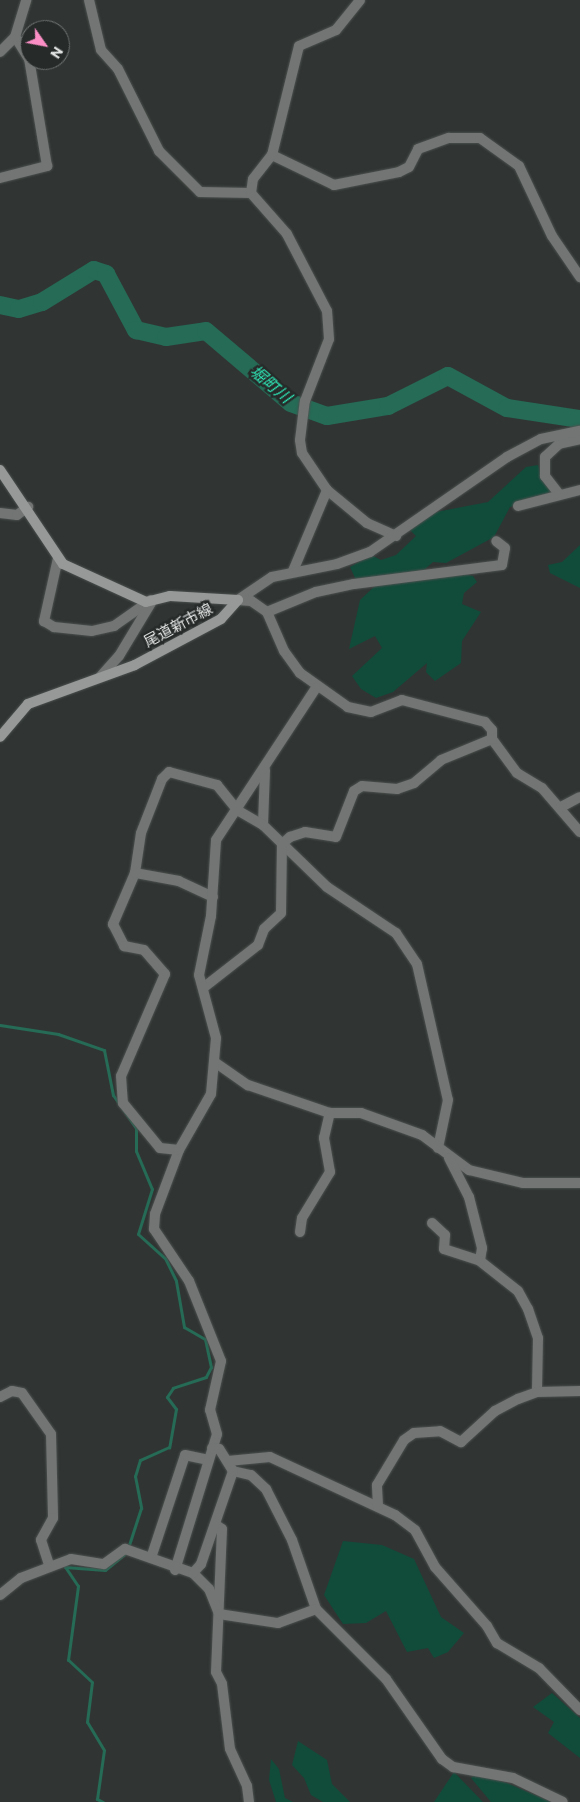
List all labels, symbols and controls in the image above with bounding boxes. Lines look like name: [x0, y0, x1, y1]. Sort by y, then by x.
north arrow: [20, 20, 70, 70]
text: N: [47, 44, 67, 62]
water label: 堀町川: [246, 361, 296, 407]
street label: 尾道新市線: [141, 599, 215, 651]

